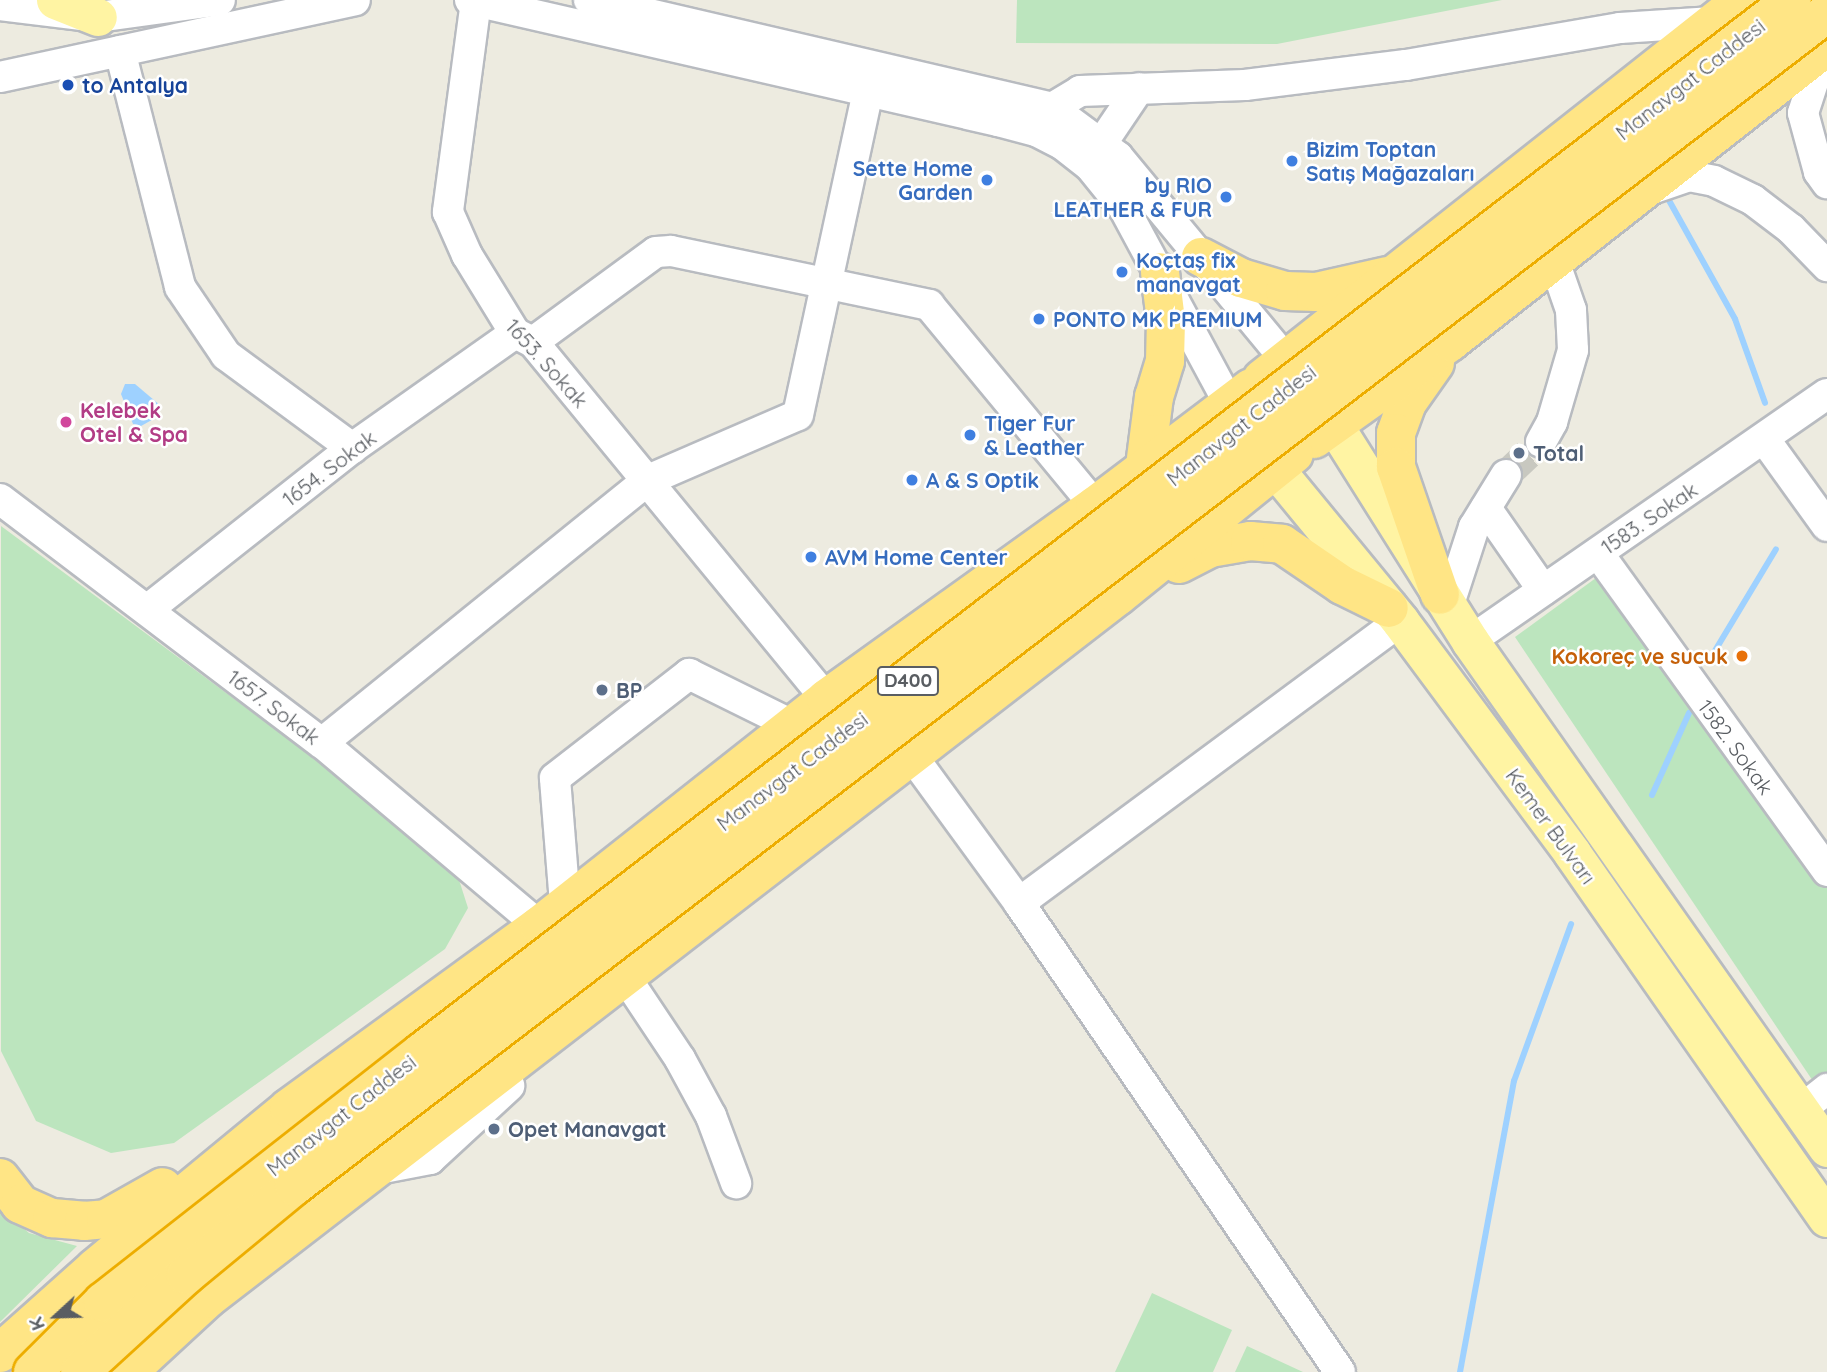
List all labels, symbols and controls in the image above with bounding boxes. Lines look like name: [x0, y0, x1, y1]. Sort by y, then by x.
street label: Manavgat Caddesi: [1610, 13, 1770, 145]
place label: to Antalya: [82, 72, 188, 98]
marker: to Antalya: [60, 77, 76, 93]
place label: Bizim Toptan Satış Mağazaları: [1306, 136, 1475, 186]
marker: Bizim Toptan Satış Mağazaları: [1284, 153, 1300, 169]
place label: Sette Home Garden: [853, 155, 973, 205]
marker: Sette Home Garden: [979, 172, 995, 188]
place label: by RIO LEATHER & FUR: [1053, 172, 1212, 222]
marker: by RIO LEATHER & FUR: [1218, 189, 1234, 205]
place label: Koçtaş fix manavgat: [1136, 247, 1241, 297]
marker: Koçtaş fix manavgat: [1114, 264, 1130, 280]
place label: PONTO MK PREMIUM: [1053, 306, 1262, 332]
marker: PONTO MK PREMIUM: [1031, 311, 1047, 327]
street label: 1653. Sokak: [501, 313, 593, 413]
street label: Manavgat Caddesi: [1161, 359, 1321, 491]
place label: Kelebek Otel & Spa: [80, 397, 188, 447]
place label: Tiger Fur & Leather: [984, 410, 1085, 460]
marker: Kelebek Otel & Spa: [58, 414, 74, 430]
street label: 1654. Sokak: [277, 425, 381, 511]
marker: Tiger Fur & Leather: [962, 427, 978, 443]
place label: Total: [1533, 440, 1584, 466]
marker: Total: [1511, 445, 1527, 461]
place label: A & S Optik: [926, 467, 1039, 493]
marker: A & S Optik: [904, 472, 920, 488]
street label: 1583. Sokak: [1596, 477, 1702, 559]
place label: AVM Home Center: [825, 544, 1008, 570]
marker: AVM Home Center: [803, 549, 819, 565]
place label: Kokoreç ve sucuk: [1552, 643, 1728, 669]
marker: Kokoreç ve sucuk: [1734, 648, 1750, 664]
street label: 1657. Sokak: [223, 664, 325, 750]
road number: D400: [876, 666, 940, 696]
place label: BP: [616, 677, 642, 703]
marker: BP: [594, 682, 610, 698]
street label: 1582. Sokak: [1693, 695, 1779, 799]
street label: Manavgat Caddesi: [712, 706, 872, 836]
street label: Kemer Bulvarı: [1501, 763, 1601, 889]
street label: Manavgat Caddesi: [261, 1049, 421, 1181]
place label: Opet Manavgat: [508, 1116, 667, 1142]
marker: Opet Manavgat: [486, 1121, 502, 1137]
north arrow: [21, 1281, 91, 1351]
text: K: [23, 1314, 50, 1334]

